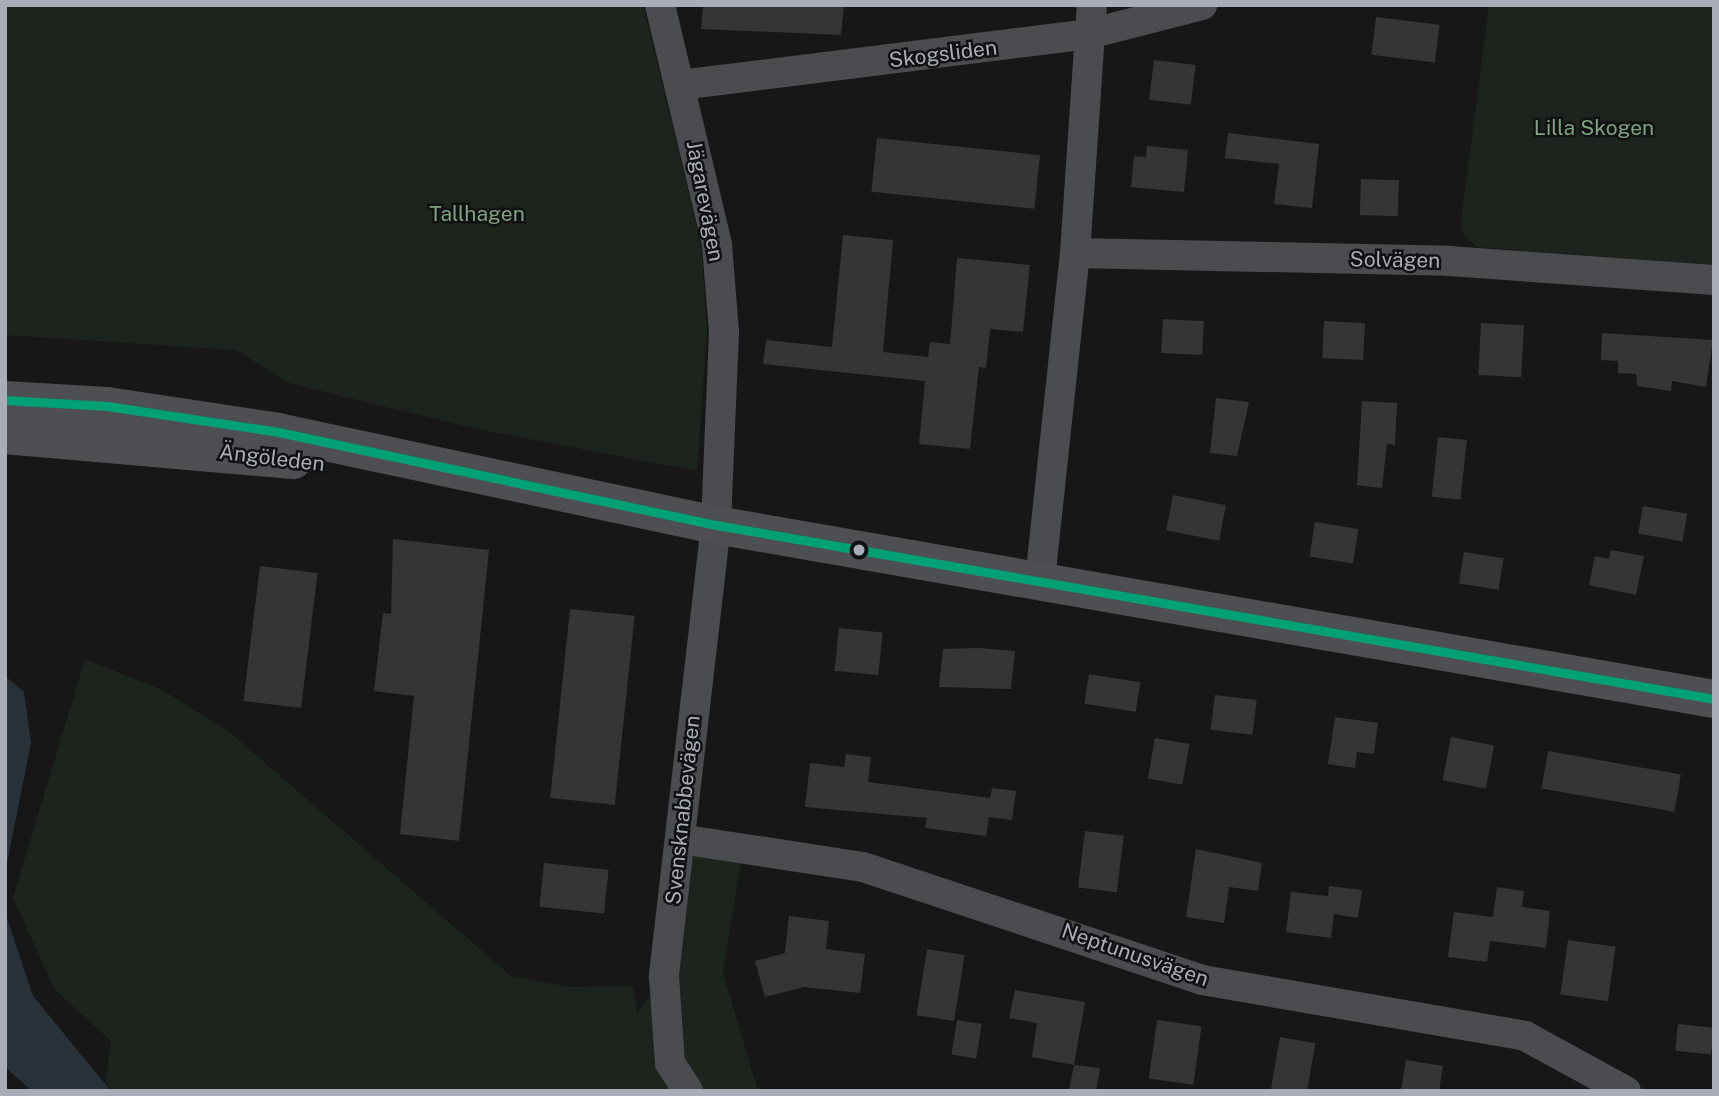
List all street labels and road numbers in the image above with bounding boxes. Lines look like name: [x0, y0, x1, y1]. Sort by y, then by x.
street label: Skogsliden: [888, 35, 998, 73]
street label: Jägarevägen: [681, 138, 729, 264]
street label: Solvägen: [1349, 247, 1441, 273]
street label: Ängöleden: [218, 439, 326, 477]
street label: Svensknabbevägen: [661, 714, 705, 906]
street label: Neptunusvägen: [1058, 918, 1212, 992]

